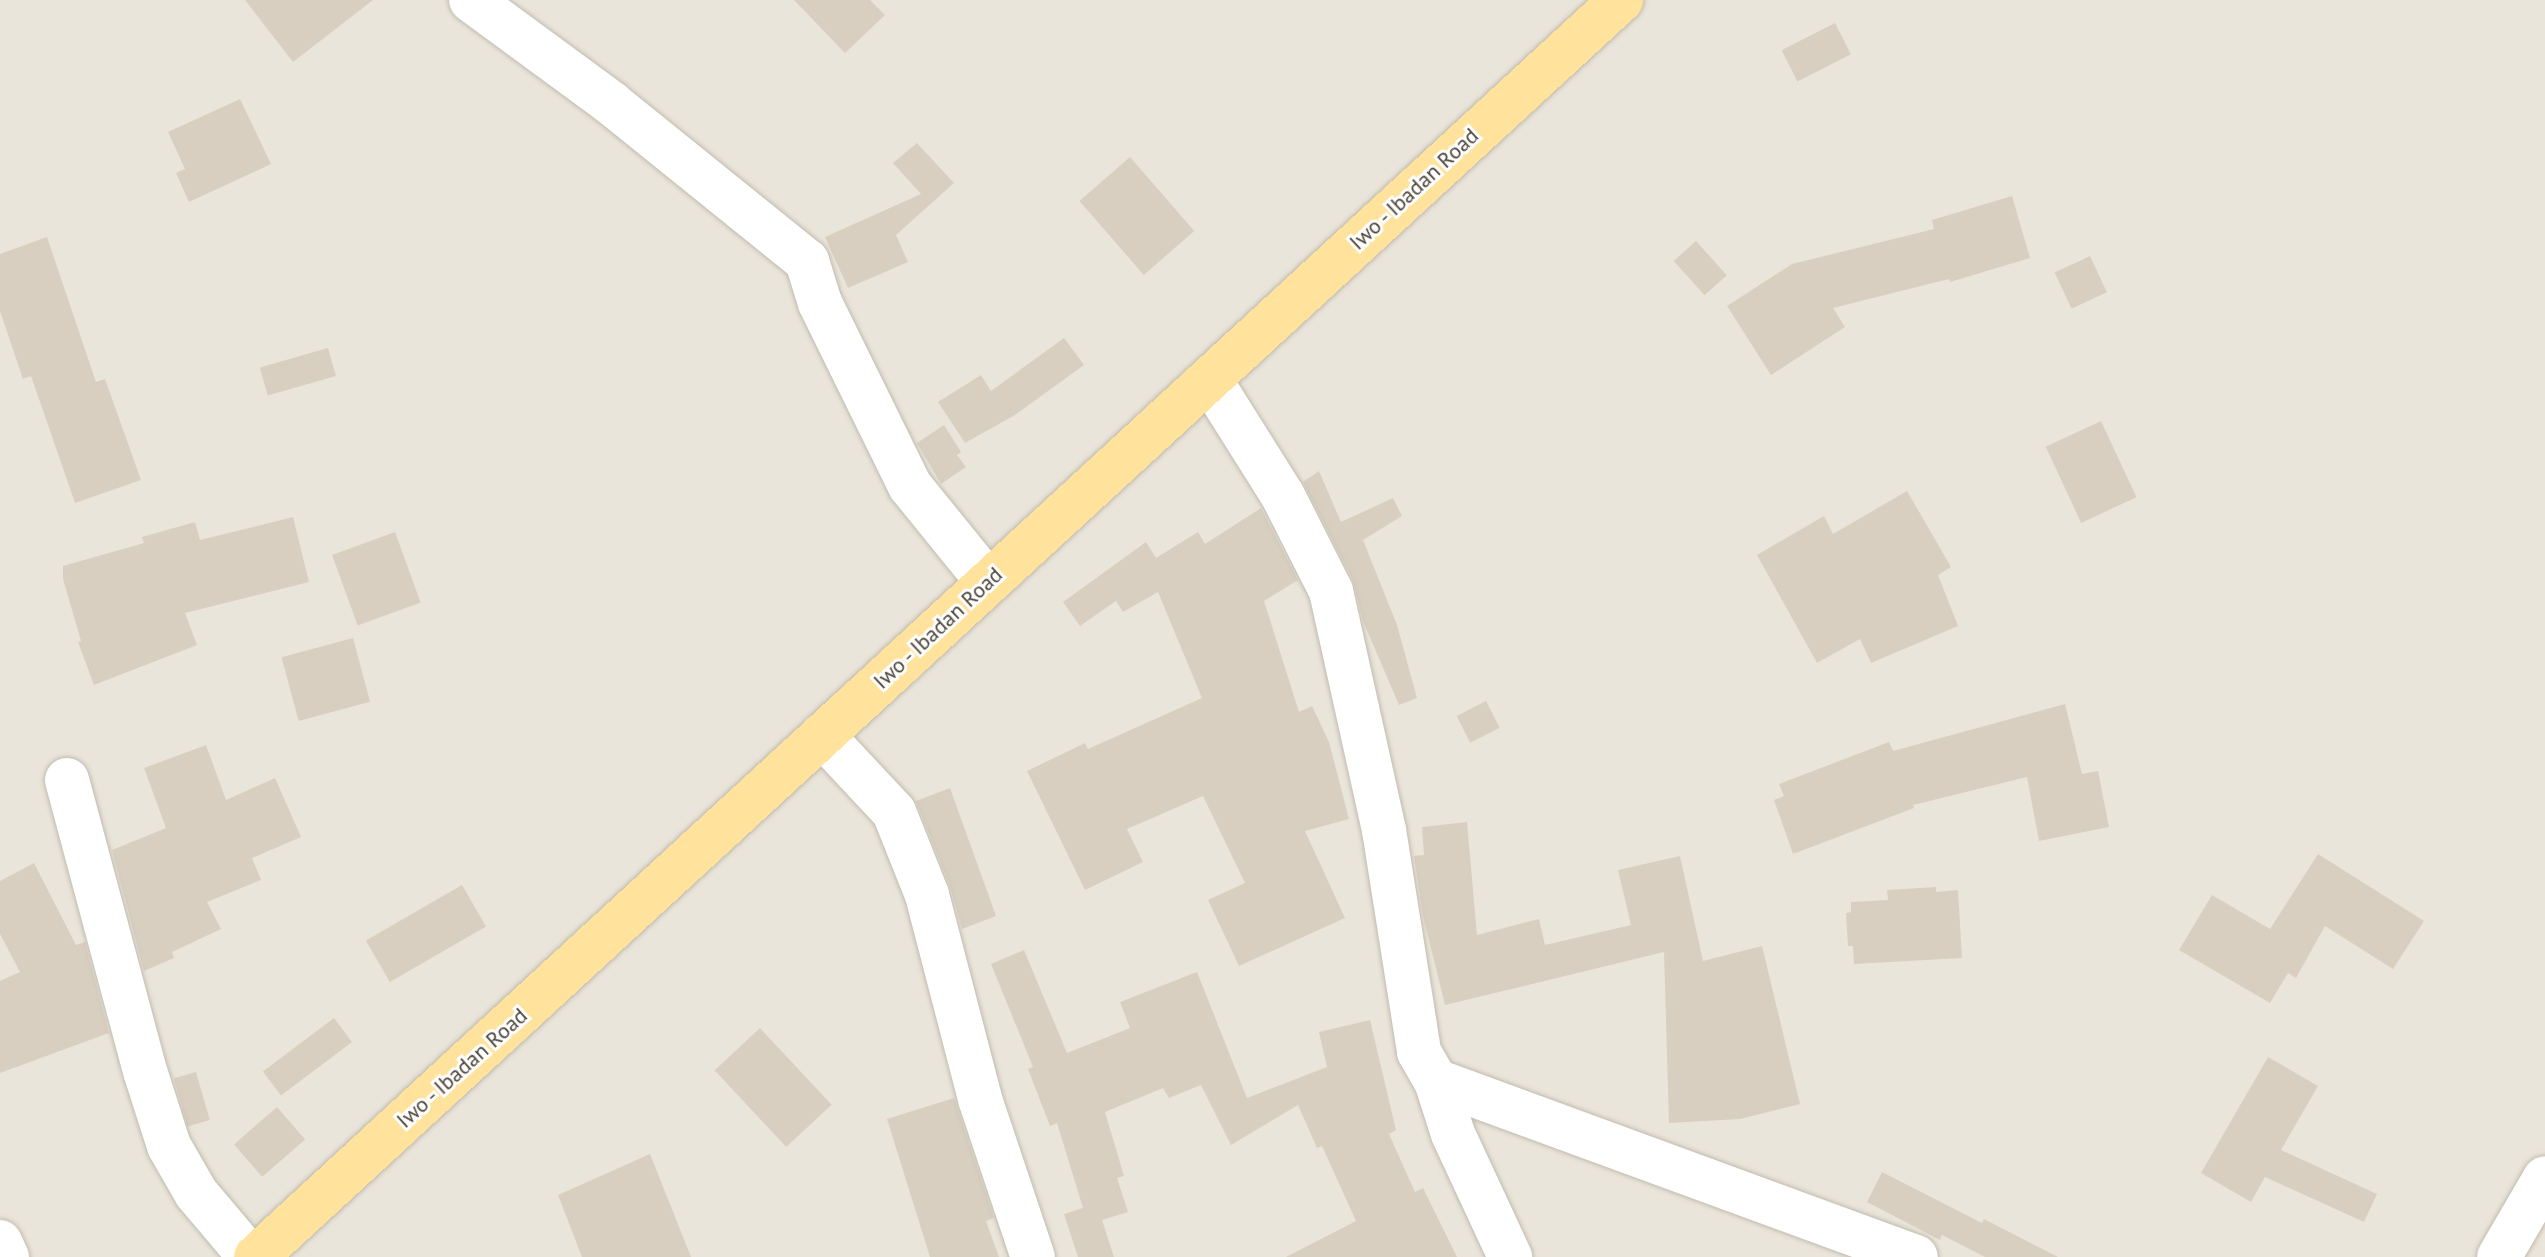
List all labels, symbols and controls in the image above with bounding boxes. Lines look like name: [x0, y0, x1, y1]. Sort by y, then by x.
street label: Iwo - Ibadan Road: [1343, 121, 1485, 257]
street label: Iwo - Ibadan Road: [867, 560, 1009, 696]
street label: Iwo - Ibadan Road: [390, 1001, 534, 1135]

